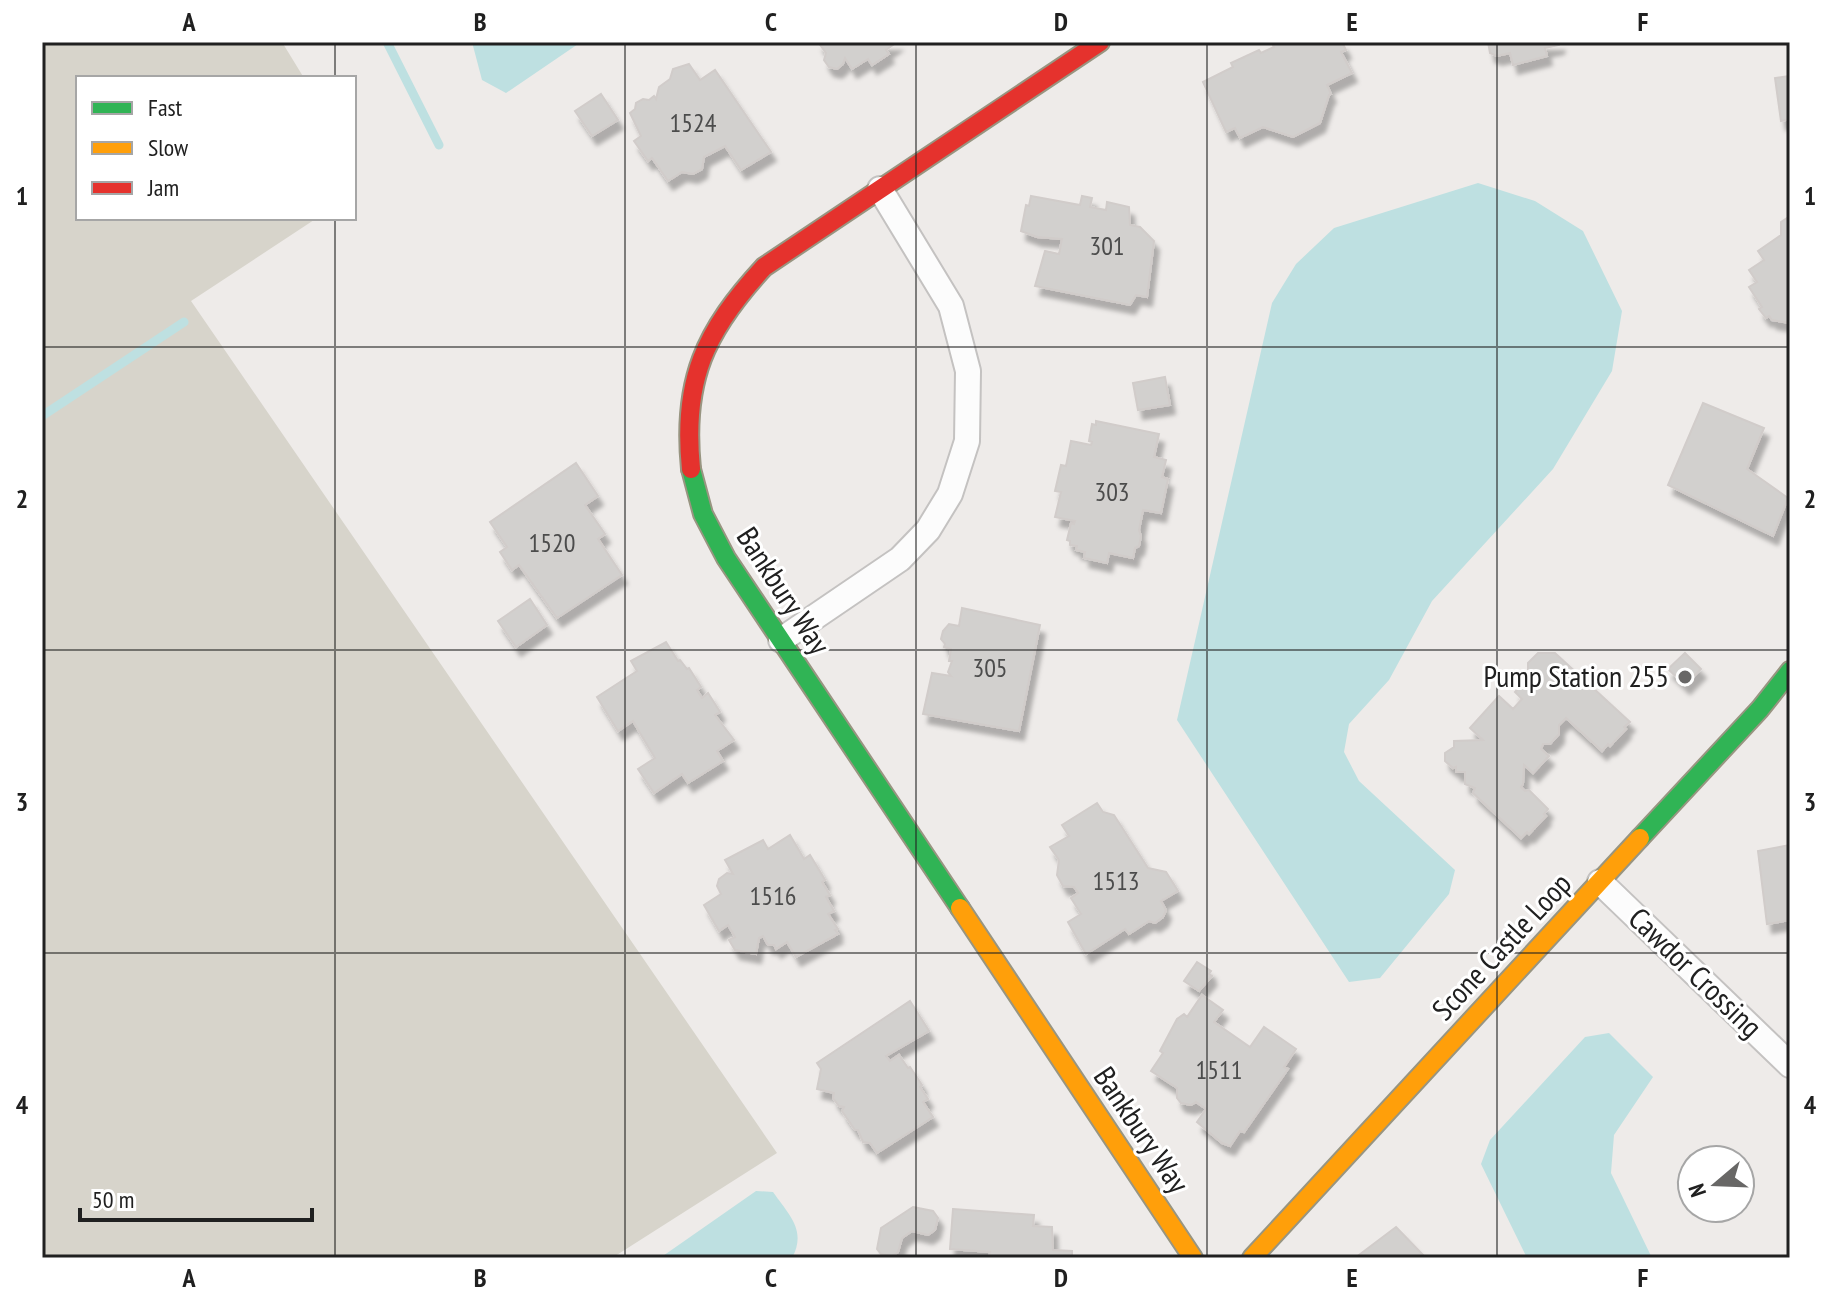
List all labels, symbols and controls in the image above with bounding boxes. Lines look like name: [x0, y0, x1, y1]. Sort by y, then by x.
text: A: [181, 5, 196, 38]
text: B: [474, 5, 487, 38]
text: C: [765, 5, 777, 38]
text: D: [1054, 5, 1068, 38]
text: E: [1346, 5, 1358, 38]
text: F: [1638, 5, 1649, 38]
legend: [76, 76, 356, 220]
text: Fast: [148, 92, 183, 123]
house number: 1524: [670, 106, 717, 139]
text: Slow: [148, 132, 189, 163]
text: Jam: [147, 172, 179, 203]
text: 1: [16, 179, 28, 212]
text: 1: [1804, 179, 1816, 212]
house number: 301: [1089, 229, 1125, 262]
house number: 303: [1094, 475, 1130, 508]
text: 2: [16, 482, 28, 515]
text: 2: [1804, 482, 1816, 515]
street label: Bankbury Way: [729, 519, 840, 662]
house number: 1520: [529, 526, 575, 559]
house number: 305: [972, 651, 1008, 684]
place label: Pump Station 255: [1483, 656, 1669, 695]
marker: Pump Station 255: [1676, 668, 1694, 686]
text: 3: [16, 785, 28, 818]
text: 3: [1804, 785, 1816, 818]
house number: 1513: [1093, 864, 1139, 897]
street label: Scone Castle Loop: [1423, 864, 1579, 1028]
house number: 1516: [750, 879, 796, 912]
street label: Cawdor Crossing: [1621, 898, 1771, 1045]
house number: 1511: [1196, 1053, 1242, 1086]
street label: Bankbury Way: [1086, 1059, 1199, 1200]
text: 4: [16, 1088, 29, 1121]
text: 4: [1804, 1088, 1817, 1121]
north arrow: [1676, 1144, 1756, 1224]
scale bar: [80, 1172, 312, 1222]
text: N: [1682, 1180, 1712, 1201]
text: 50 m: [92, 1184, 134, 1215]
text: A: [181, 1261, 196, 1294]
text: B: [474, 1261, 487, 1294]
text: C: [765, 1261, 777, 1294]
text: D: [1054, 1261, 1068, 1294]
text: E: [1346, 1261, 1358, 1294]
text: F: [1638, 1261, 1649, 1294]

